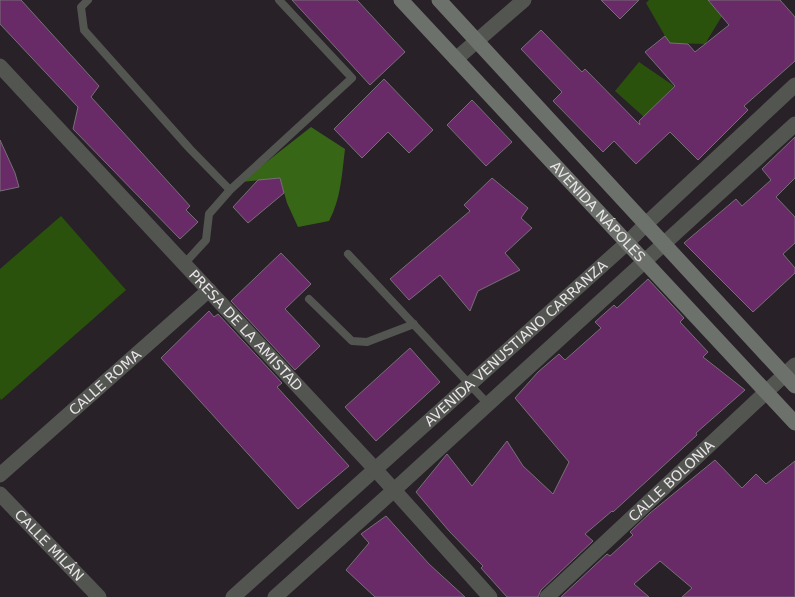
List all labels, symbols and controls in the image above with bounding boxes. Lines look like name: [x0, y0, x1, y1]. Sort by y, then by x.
street label: AVENIDA NÁPOLES: [547, 158, 649, 265]
street label: AVENIDA VENUSTIANO CARRANZA: [421, 257, 611, 429]
street label: PRESA DE LA AMISTAD: [186, 267, 306, 394]
street label: CALLE ROMA: [66, 346, 144, 418]
street label: CALLE BOLONIA: [625, 437, 718, 525]
street label: CALLE MILÁN: [11, 506, 87, 584]

